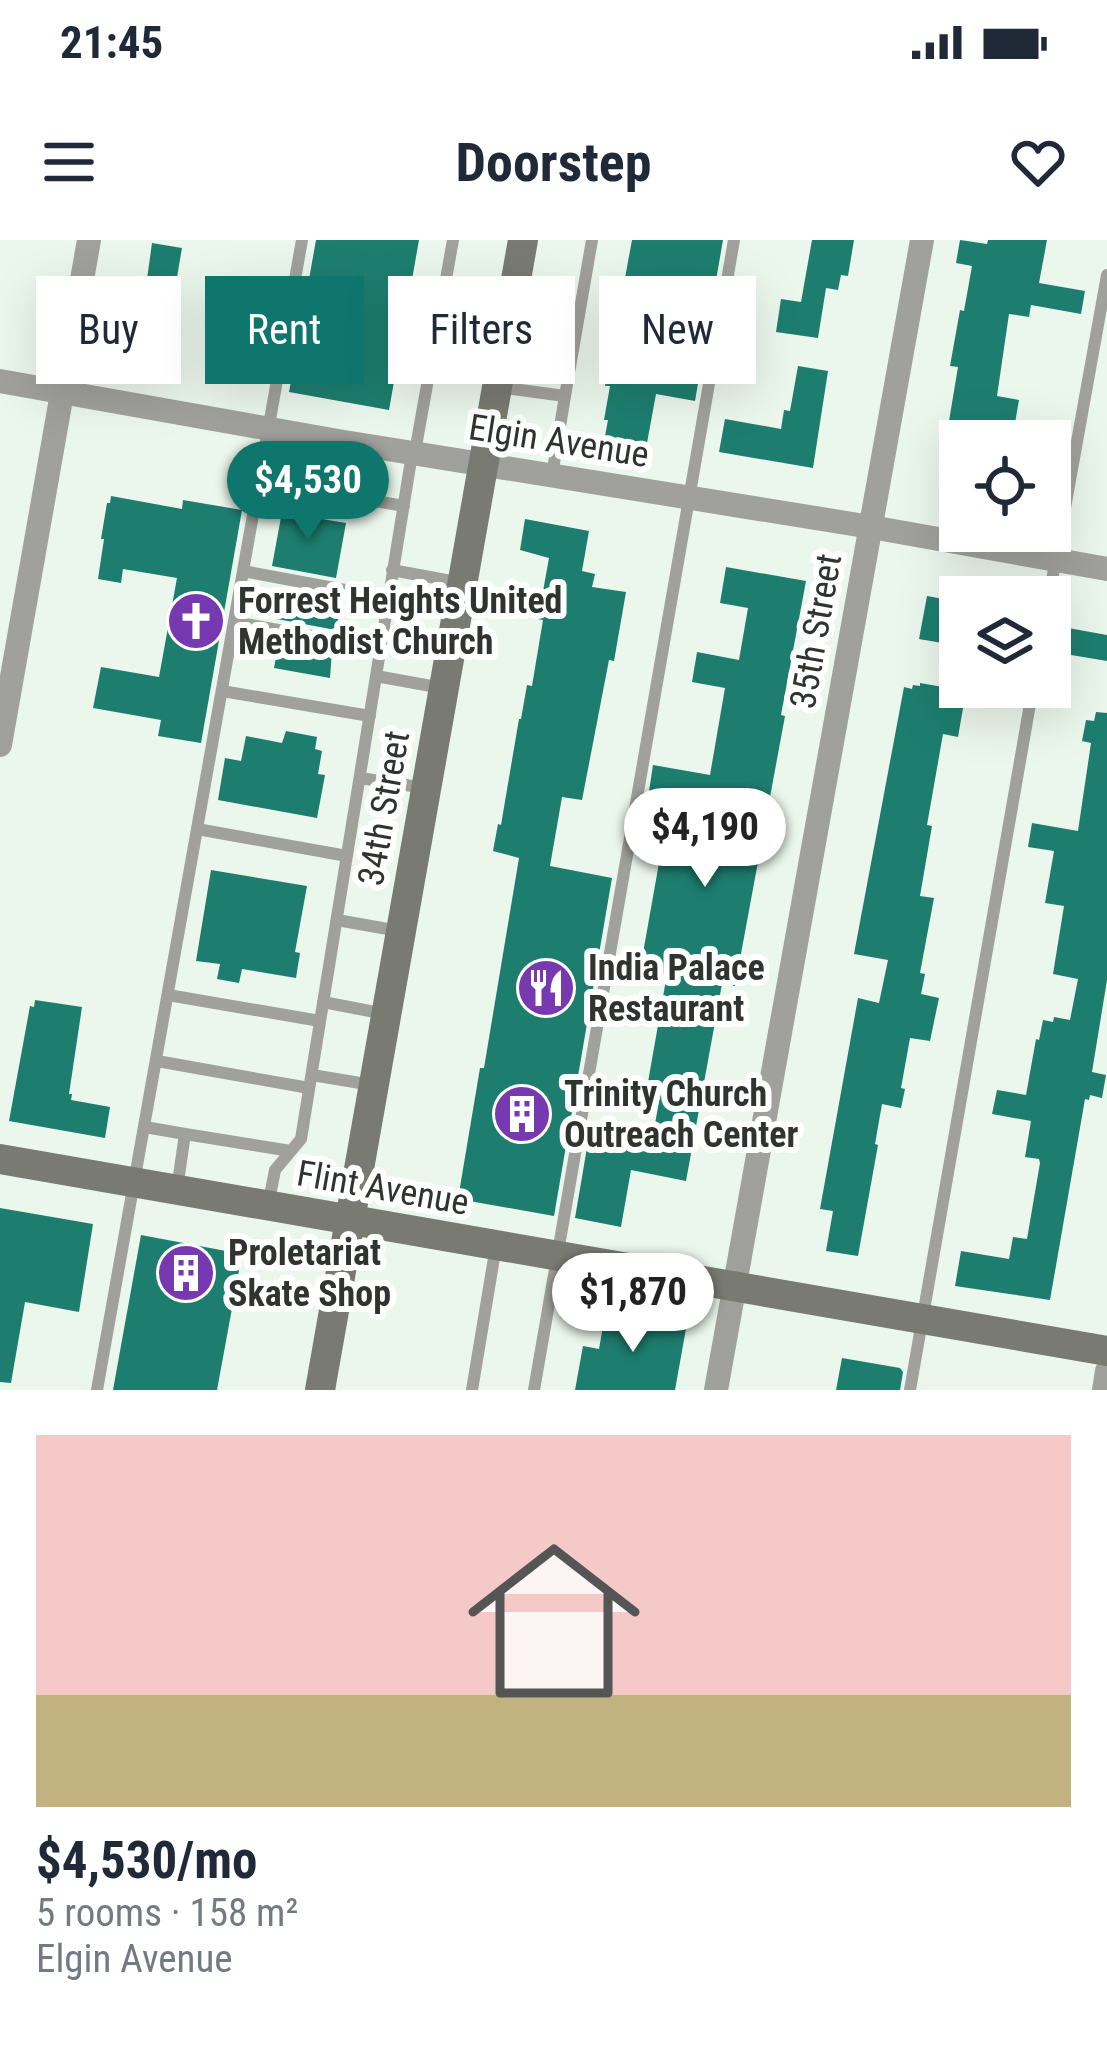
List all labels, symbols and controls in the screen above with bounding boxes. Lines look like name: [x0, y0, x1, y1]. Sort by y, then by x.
text: 21:45: [60, 16, 163, 69]
icon: menu: [36, 129, 102, 195]
icon: heart: [1005, 129, 1071, 195]
text: Doorstep: [456, 131, 651, 194]
chip: Buy: [36, 276, 181, 384]
chip: Rent: [205, 276, 364, 384]
chip: Filters: [388, 276, 575, 384]
chip: New: [599, 276, 756, 384]
street label: Elgin Avenue: [466, 406, 652, 476]
map controls: [939, 420, 1071, 708]
button: locate: [939, 420, 1071, 552]
pin: $4,530: [210, 441, 406, 543]
text: $4,530: [254, 457, 362, 503]
street label: 35th Street: [782, 551, 850, 712]
button: layers: [939, 576, 1071, 708]
place label: Forrest Heights United Methodist Church: [238, 580, 562, 663]
church icon: Forrest Heights United Methodist Church: [165, 590, 227, 652]
street label: 34th Street: [350, 728, 418, 889]
pin: $4,190: [607, 788, 803, 890]
text: $4,190: [651, 804, 759, 850]
place label: India Palace Restaurant: [588, 947, 765, 1030]
restaurant icon: India Palace Restaurant: [515, 957, 577, 1019]
place label: Trinity Church Outreach Center: [564, 1073, 799, 1156]
building icon: Trinity Church Outreach Center: [491, 1083, 553, 1145]
street label: Flint Avenue: [294, 1152, 472, 1224]
place label: Proletariat Skate Shop: [228, 1232, 391, 1315]
building icon: Proletariat Skate Shop: [155, 1242, 217, 1304]
pin: $1,870: [535, 1253, 731, 1355]
text: $1,870: [579, 1269, 687, 1315]
icon: home: [446, 1513, 662, 1729]
text: $4,530/mo: [36, 1831, 257, 1890]
text: 5 rooms · 158 m²: [36, 1890, 298, 1936]
text: Elgin Avenue: [36, 1936, 233, 1982]

